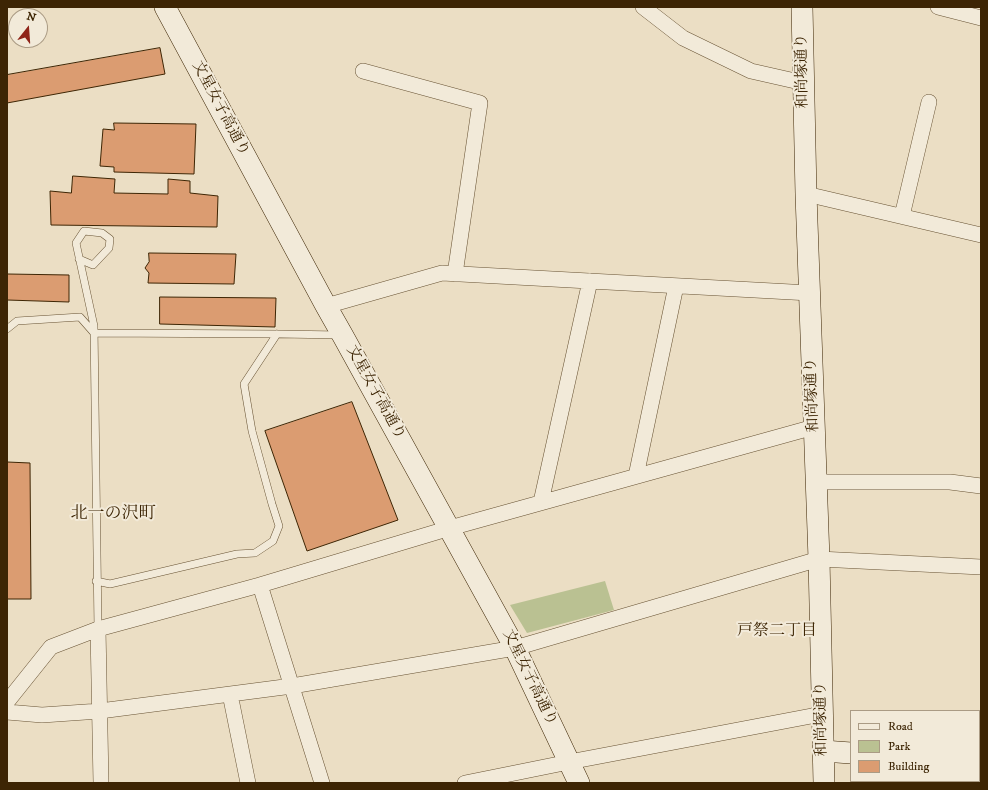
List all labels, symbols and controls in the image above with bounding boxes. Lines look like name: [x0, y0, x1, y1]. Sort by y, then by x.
north arrow: [8, 8, 48, 48]
text: N: [25, 9, 38, 25]
street label: 和尚塚通り: [793, 33, 813, 109]
street label: 文星女子高通り: [187, 58, 253, 160]
street label: 文星女子高通り: [342, 343, 408, 443]
street label: 和尚塚通り: [803, 357, 823, 433]
district label: 北一の沢町: [71, 504, 155, 524]
district label: 戸祭二丁目: [737, 622, 817, 642]
street label: 文星女子高通り: [498, 627, 560, 729]
street label: 和尚塚通り: [812, 681, 832, 757]
legend: [850, 710, 980, 782]
text: Road: [888, 719, 913, 734]
text: Park: [888, 739, 910, 754]
text: Building: [888, 759, 929, 774]

